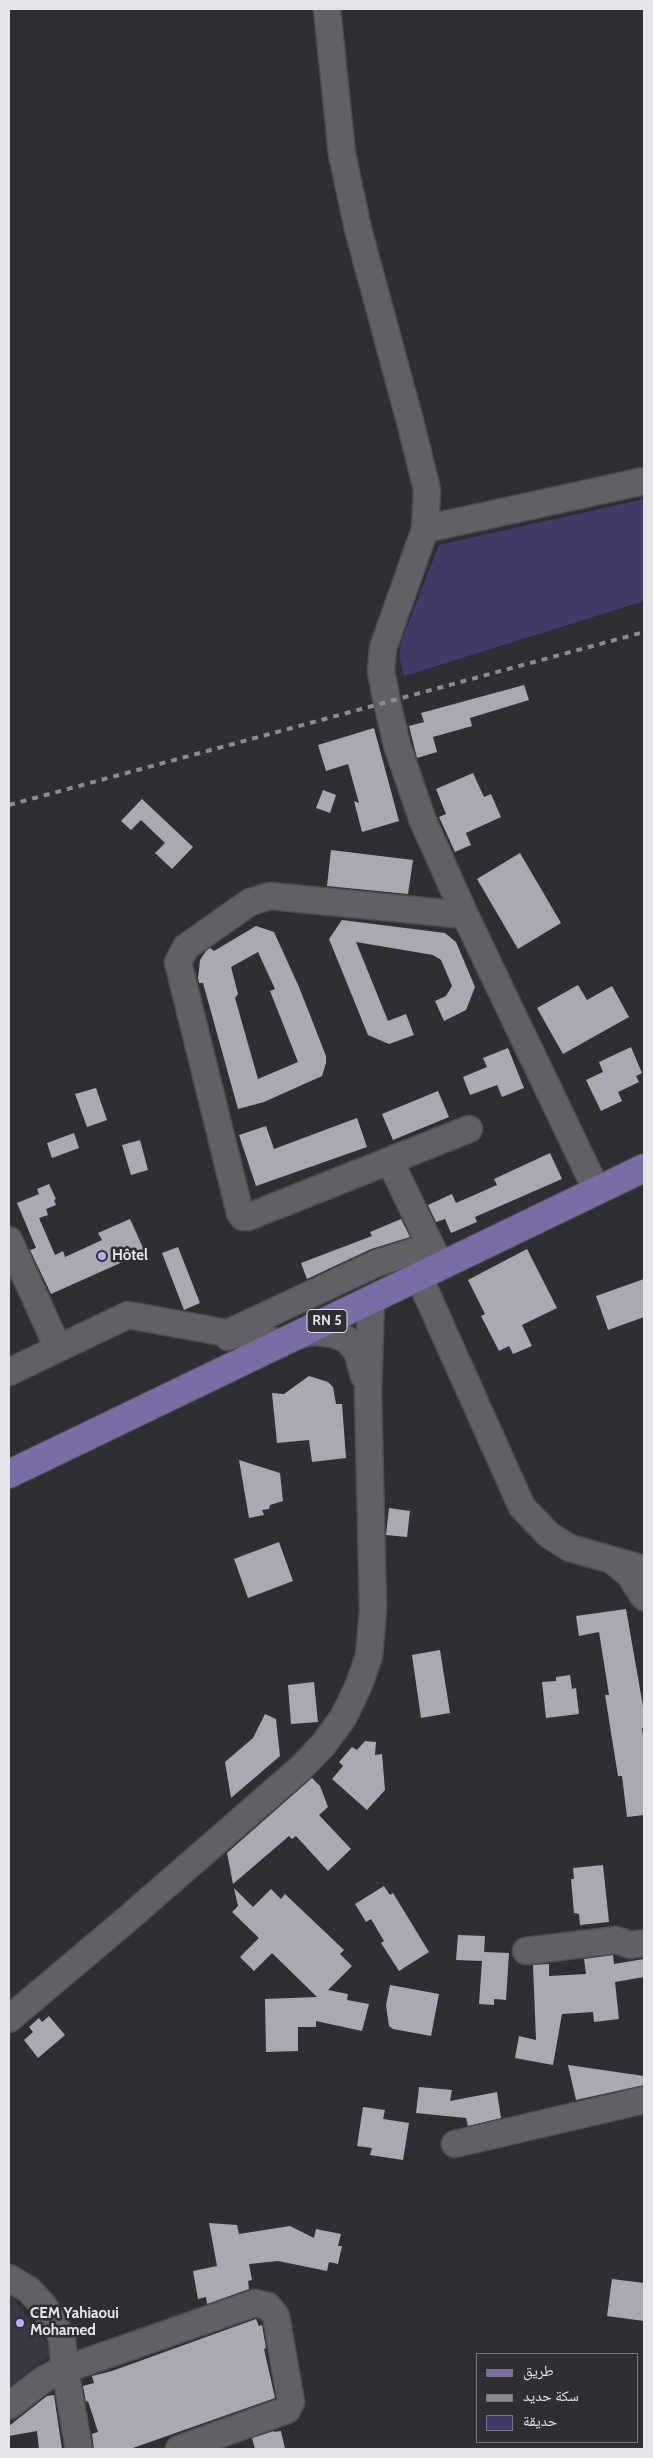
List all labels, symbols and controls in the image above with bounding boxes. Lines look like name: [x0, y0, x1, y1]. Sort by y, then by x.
place label: Hôtel: [112, 1247, 148, 1265]
marker: Hôtel: [96, 1250, 108, 1262]
road number: RN 5: [307, 1310, 347, 1332]
place label: CEM Yahiaoui Mohamed: [30, 2305, 119, 2340]
marker: CEM Yahiaoui Mohamed: [14, 2317, 26, 2329]
legend: [476, 2353, 638, 2443]
text: طريق: [523, 2362, 554, 2380]
text: سكة حديد: [523, 2387, 579, 2405]
text: حديقة: [523, 2412, 557, 2430]

